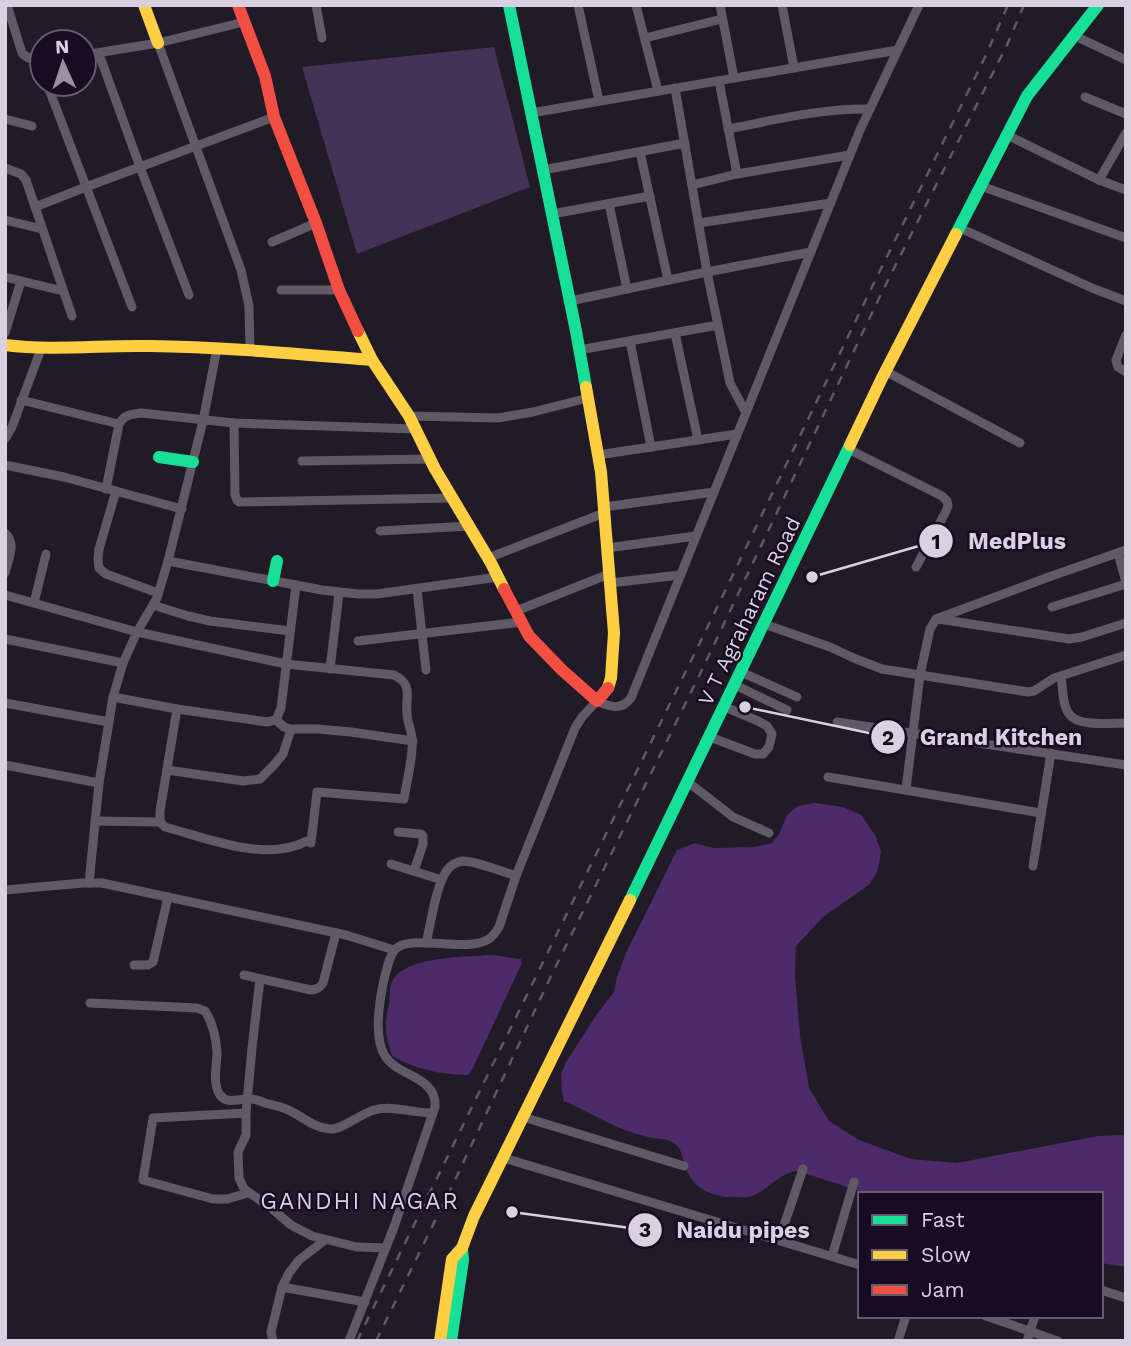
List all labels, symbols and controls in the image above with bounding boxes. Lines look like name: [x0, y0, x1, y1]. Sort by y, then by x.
north arrow: [28, 28, 98, 98]
text: N: [54, 35, 70, 58]
street label: V T Agraharam Road: [692, 513, 806, 709]
callout: MedPlus: [919, 519, 1080, 563]
text: MedPlus: [968, 528, 1066, 555]
text: 1: [931, 529, 941, 554]
callout: Grand Kitchen: [871, 715, 1096, 759]
text: Grand Kitchen: [920, 724, 1082, 751]
text: 2: [882, 725, 894, 750]
district label: GANDHI NAGAR: [260, 1188, 460, 1215]
legend: [858, 1192, 1103, 1318]
text: Fast: [921, 1207, 965, 1232]
callout: Naidu pipes: [628, 1208, 824, 1252]
text: 3: [639, 1217, 651, 1242]
text: Naidu pipes: [676, 1217, 810, 1244]
text: Slow: [921, 1242, 971, 1267]
text: Jam: [921, 1277, 964, 1302]

